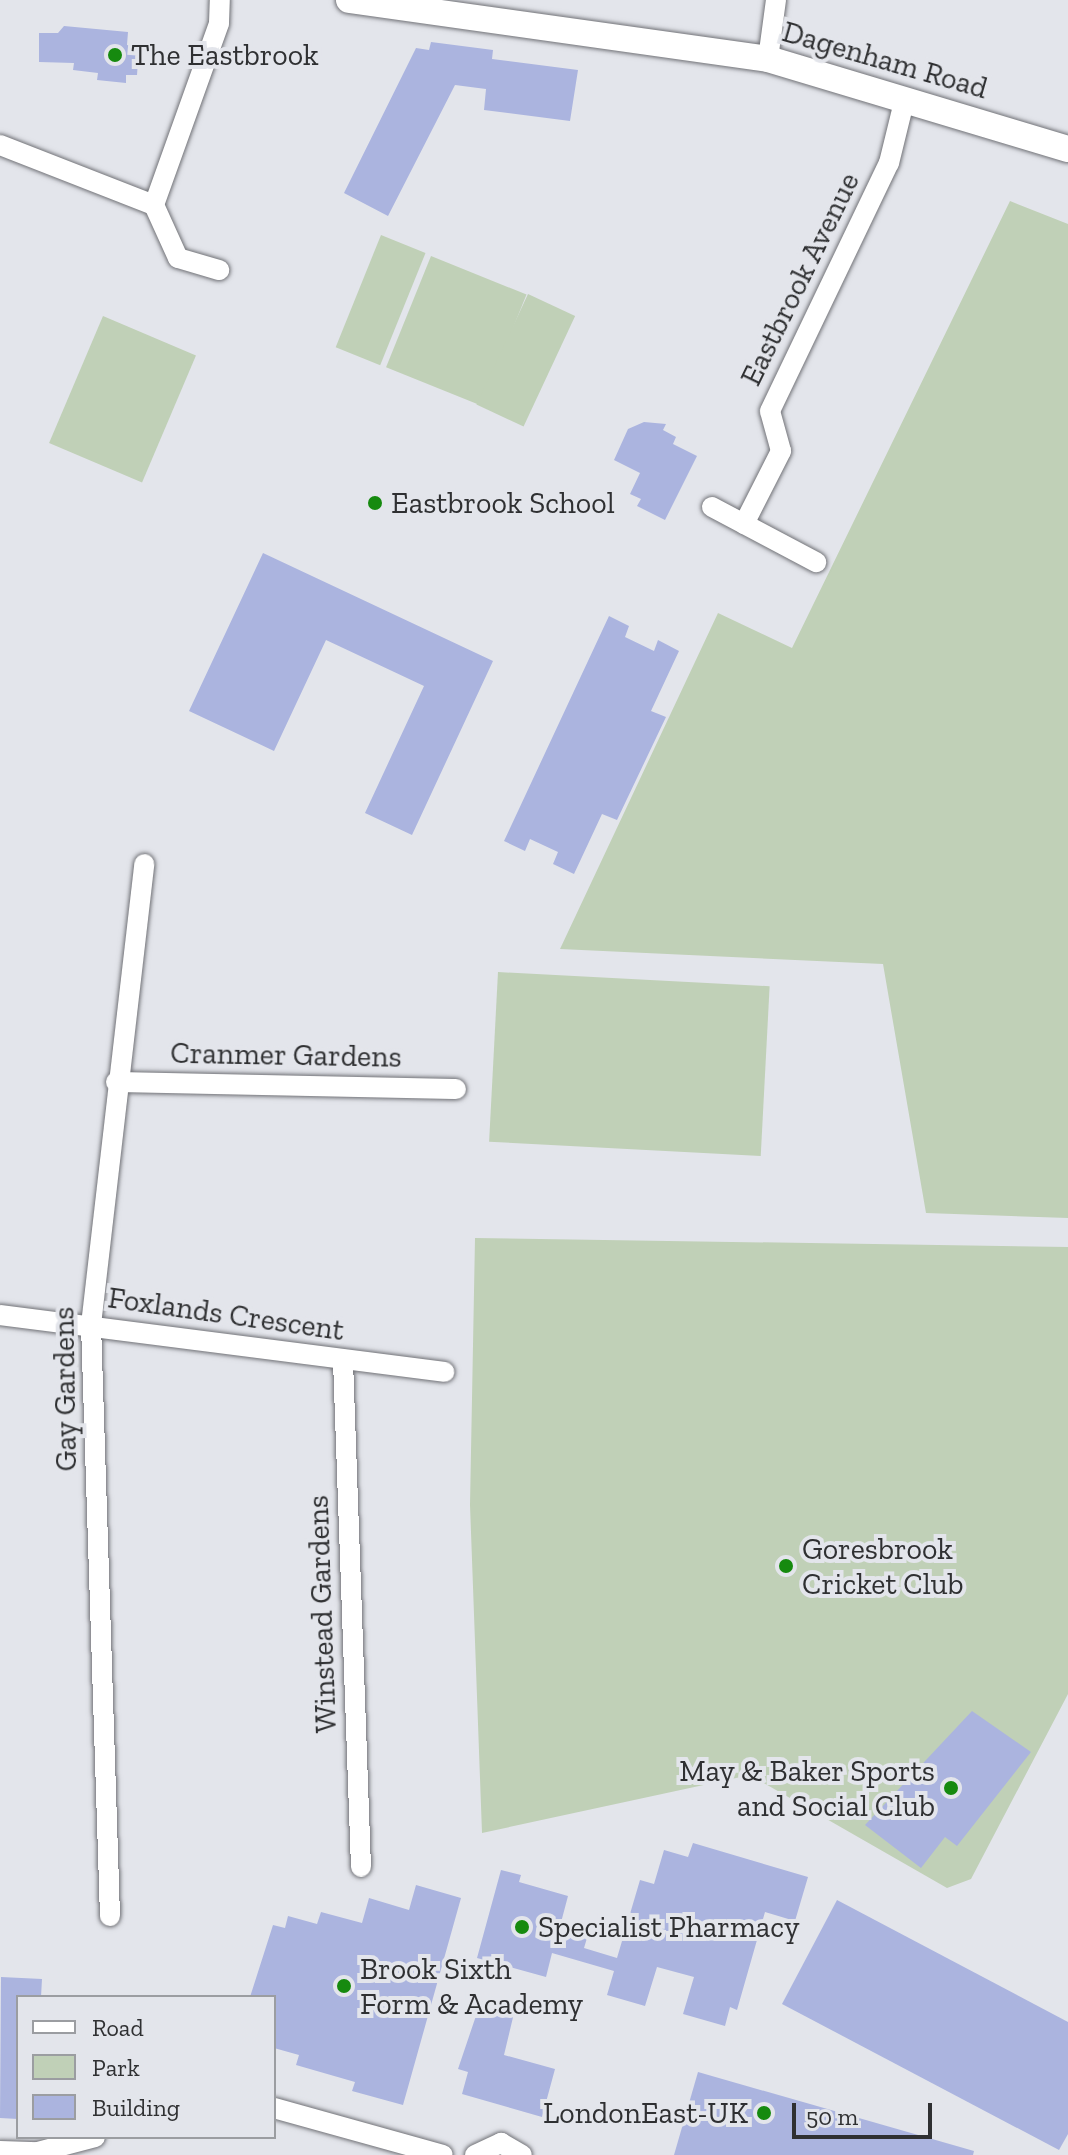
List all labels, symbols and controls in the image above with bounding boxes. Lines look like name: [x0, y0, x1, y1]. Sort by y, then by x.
street label: Dagenham Road: [778, 14, 992, 106]
place label: The Eastbrook: [131, 37, 319, 73]
marker: The Eastbrook: [106, 46, 124, 64]
street label: Eastbrook Avenue: [733, 166, 867, 392]
place label: Eastbrook School: [391, 485, 615, 521]
marker: Eastbrook School: [366, 494, 384, 512]
street label: Cranmer Gardens: [170, 1035, 402, 1075]
street label: Foxlands Crescent: [106, 1280, 346, 1348]
street label: Gay Gardens: [46, 1306, 84, 1472]
street label: Winstead Gardens: [300, 1494, 344, 1734]
place label: Goresbrook Cricket Club: [802, 1531, 964, 1602]
marker: Goresbrook Cricket Club: [777, 1557, 795, 1575]
place label: May & Baker Sports and Social Club: [678, 1753, 935, 1824]
marker: May & Baker Sports and Social Club: [942, 1779, 960, 1797]
place label: Specialist Pharmacy: [538, 1909, 799, 1945]
marker: Specialist Pharmacy: [513, 1918, 531, 1936]
place label: Brook Sixth Form & Academy: [360, 1951, 584, 2022]
marker: Brook Sixth Form & Academy: [335, 1977, 353, 1995]
legend: [16, 1995, 276, 2139]
text: Road: [92, 2013, 144, 2042]
text: Park: [92, 2053, 140, 2082]
scale bar: [796, 2087, 936, 2137]
text: Building: [92, 2093, 180, 2122]
place label: LondonEast-UK: [543, 2095, 748, 2131]
text: 50 m: [806, 2102, 858, 2131]
marker: LondonEast-UK: [755, 2104, 773, 2122]

